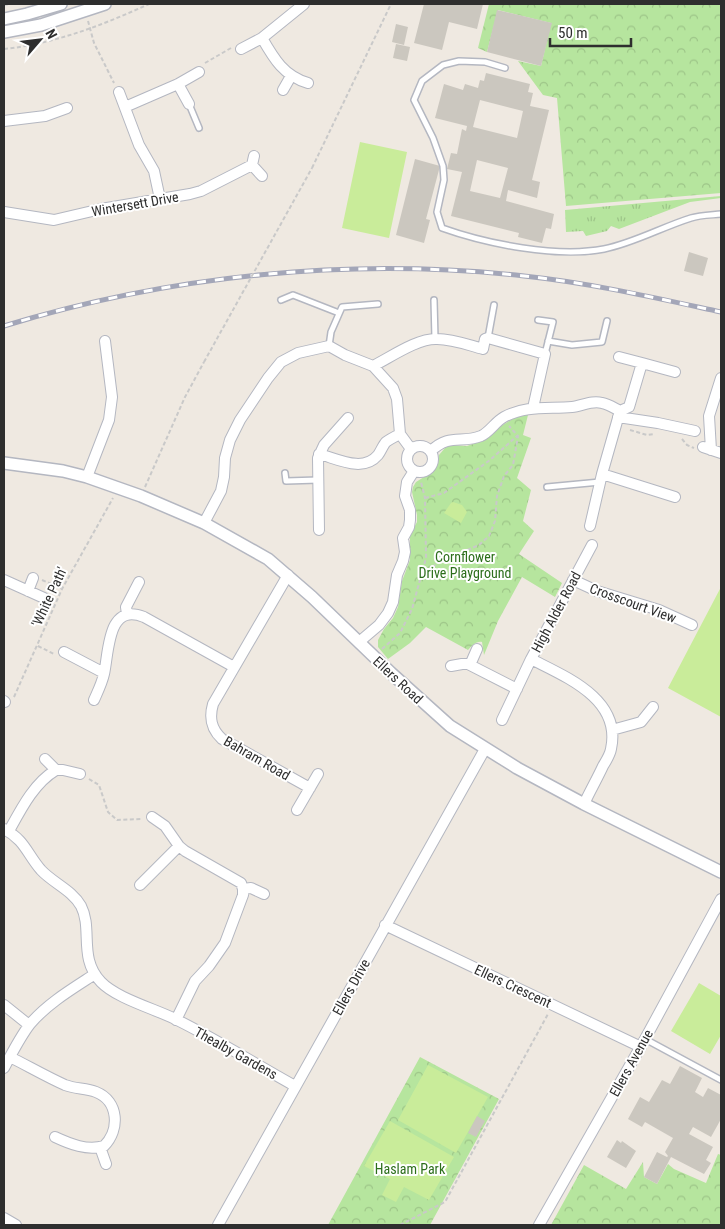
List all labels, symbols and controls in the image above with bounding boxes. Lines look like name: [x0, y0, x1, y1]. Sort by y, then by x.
north arrow: [15, 15, 65, 65]
scale bar: [550, 15, 631, 47]
text: 50 m: [558, 24, 588, 42]
text: N: [42, 26, 61, 41]
street label: Wintersett Drive: [90, 188, 180, 220]
park label: Cornflower Drive Playground: [418, 549, 512, 581]
street label: 'White Path': [28, 565, 70, 629]
street label: High Alder Road: [528, 569, 584, 655]
street label: Crosscourt View: [588, 580, 678, 626]
street label: Ellers Road: [370, 653, 426, 707]
street label: Bahram Road: [221, 733, 293, 783]
street label: Ellers Drive: [329, 956, 373, 1018]
street label: Ellers Crescent: [472, 961, 554, 1011]
street label: Thealby Gardens: [192, 1024, 280, 1082]
street label: Ellers Avenue: [606, 1026, 656, 1099]
park label: Haslam Park: [375, 1161, 446, 1177]

